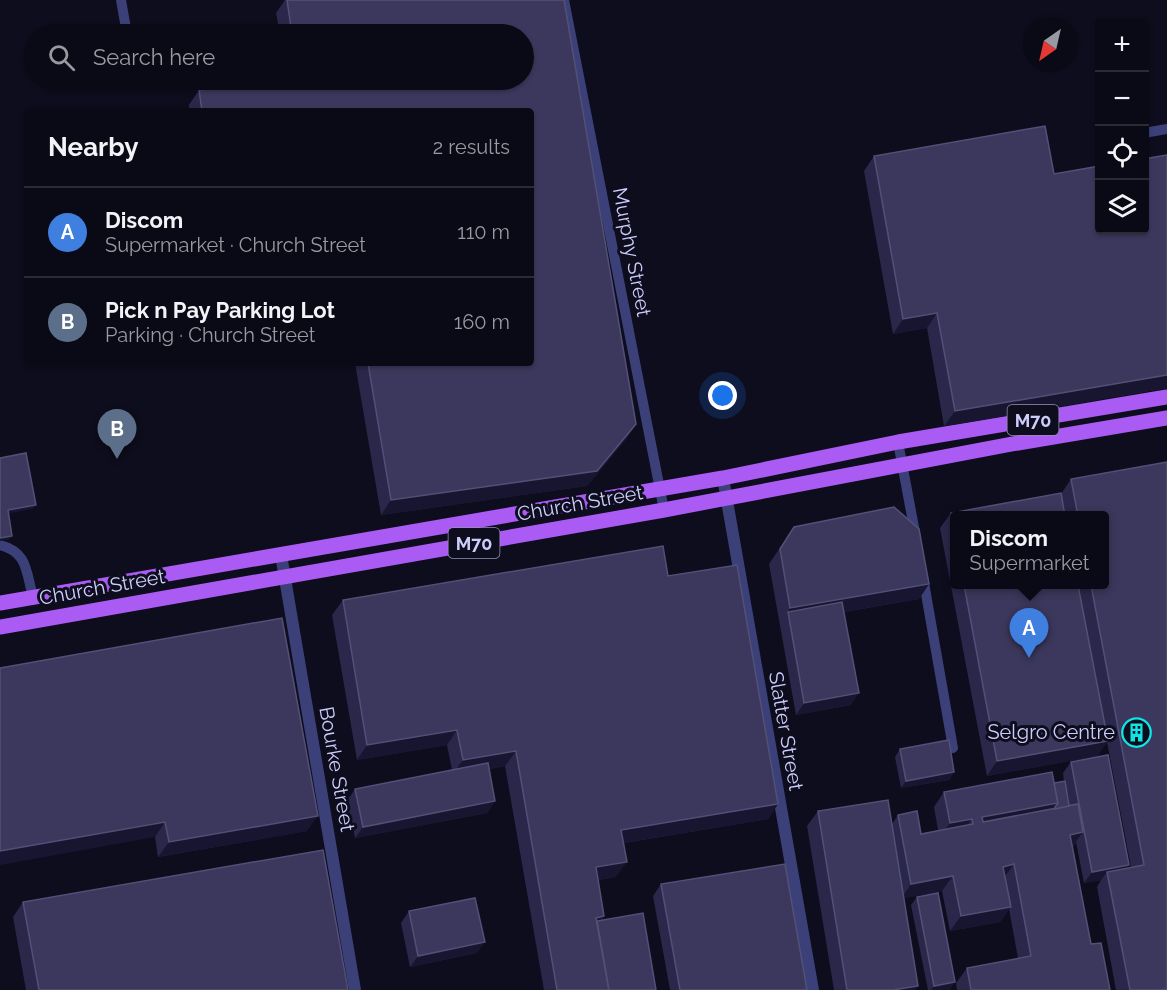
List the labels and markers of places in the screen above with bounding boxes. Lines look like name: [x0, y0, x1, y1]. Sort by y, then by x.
pin: B: [98, 410, 136, 459]
pin: A: [1010, 608, 1048, 658]
building icon: Selgro Centre: [1120, 716, 1152, 748]
place label: Selgro Centre: [987, 720, 1115, 744]

